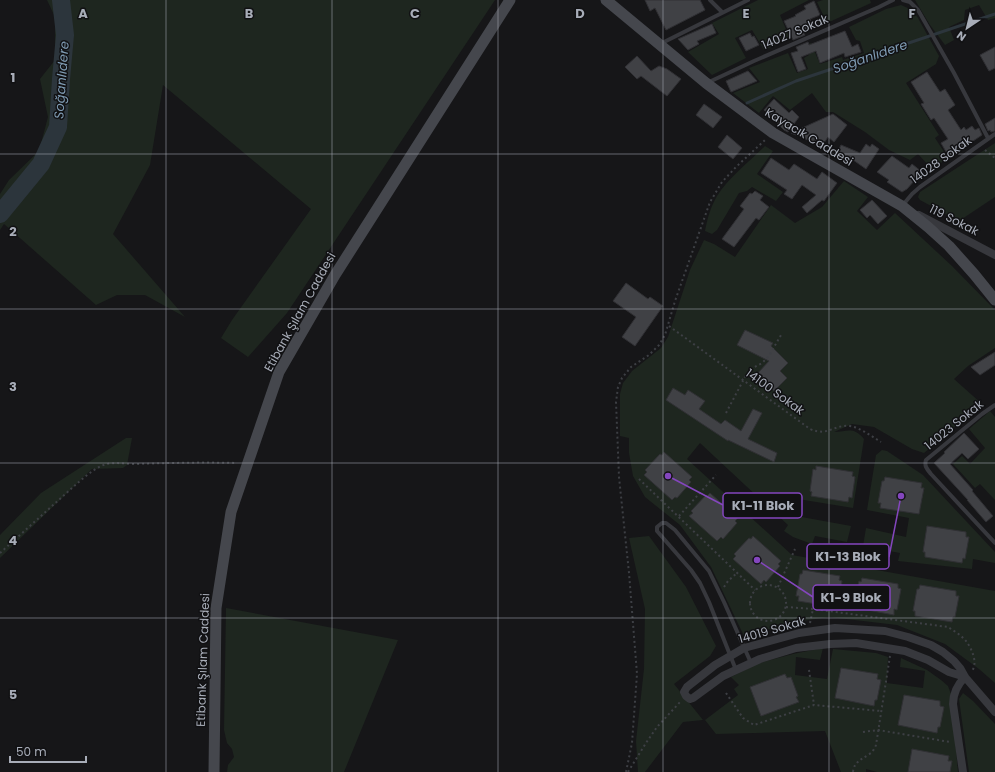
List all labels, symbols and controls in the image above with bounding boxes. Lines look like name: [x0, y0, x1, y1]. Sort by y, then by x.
text: A: [78, 4, 88, 23]
text: B: [245, 4, 254, 23]
text: C: [410, 4, 420, 23]
text: D: [575, 4, 585, 23]
text: E: [742, 4, 750, 23]
text: F: [908, 4, 916, 23]
north arrow: [947, 8, 987, 48]
street label: 14027 Sokak: [759, 10, 831, 53]
text: N: [953, 27, 969, 45]
water label: Soğanlıdere: [830, 35, 910, 78]
water label: Soğanlıdere: [49, 40, 74, 120]
text: 1: [11, 68, 15, 87]
street label: Kayacık Caddesi: [762, 104, 857, 170]
street label: 14028 Sokak: [907, 131, 975, 188]
street label: 119 Sokak: [926, 200, 983, 240]
text: 2: [9, 222, 17, 241]
street label: Etibank Şılam Caddesi: [260, 249, 339, 374]
street label: 14100 Sokak: [743, 365, 809, 419]
text: 3: [9, 377, 17, 396]
street label: 14023 Sokak: [921, 395, 987, 454]
callout: K1-11 Blok: [723, 493, 802, 518]
text: K1-11 Blok: [732, 496, 794, 515]
text: 4: [9, 531, 18, 550]
callout: K1-13 Blok: [807, 544, 889, 569]
text: K1-13 Blok: [815, 547, 881, 566]
callout: K1-9 Blok: [813, 585, 890, 610]
text: K1-9 Blok: [821, 588, 881, 607]
street label: Etibank Şılam Caddesi: [192, 593, 213, 727]
street label: 14019 Sokak: [736, 612, 808, 647]
text: 5: [9, 685, 17, 704]
scale bar: [10, 738, 86, 764]
text: 50 m: [16, 743, 47, 760]

